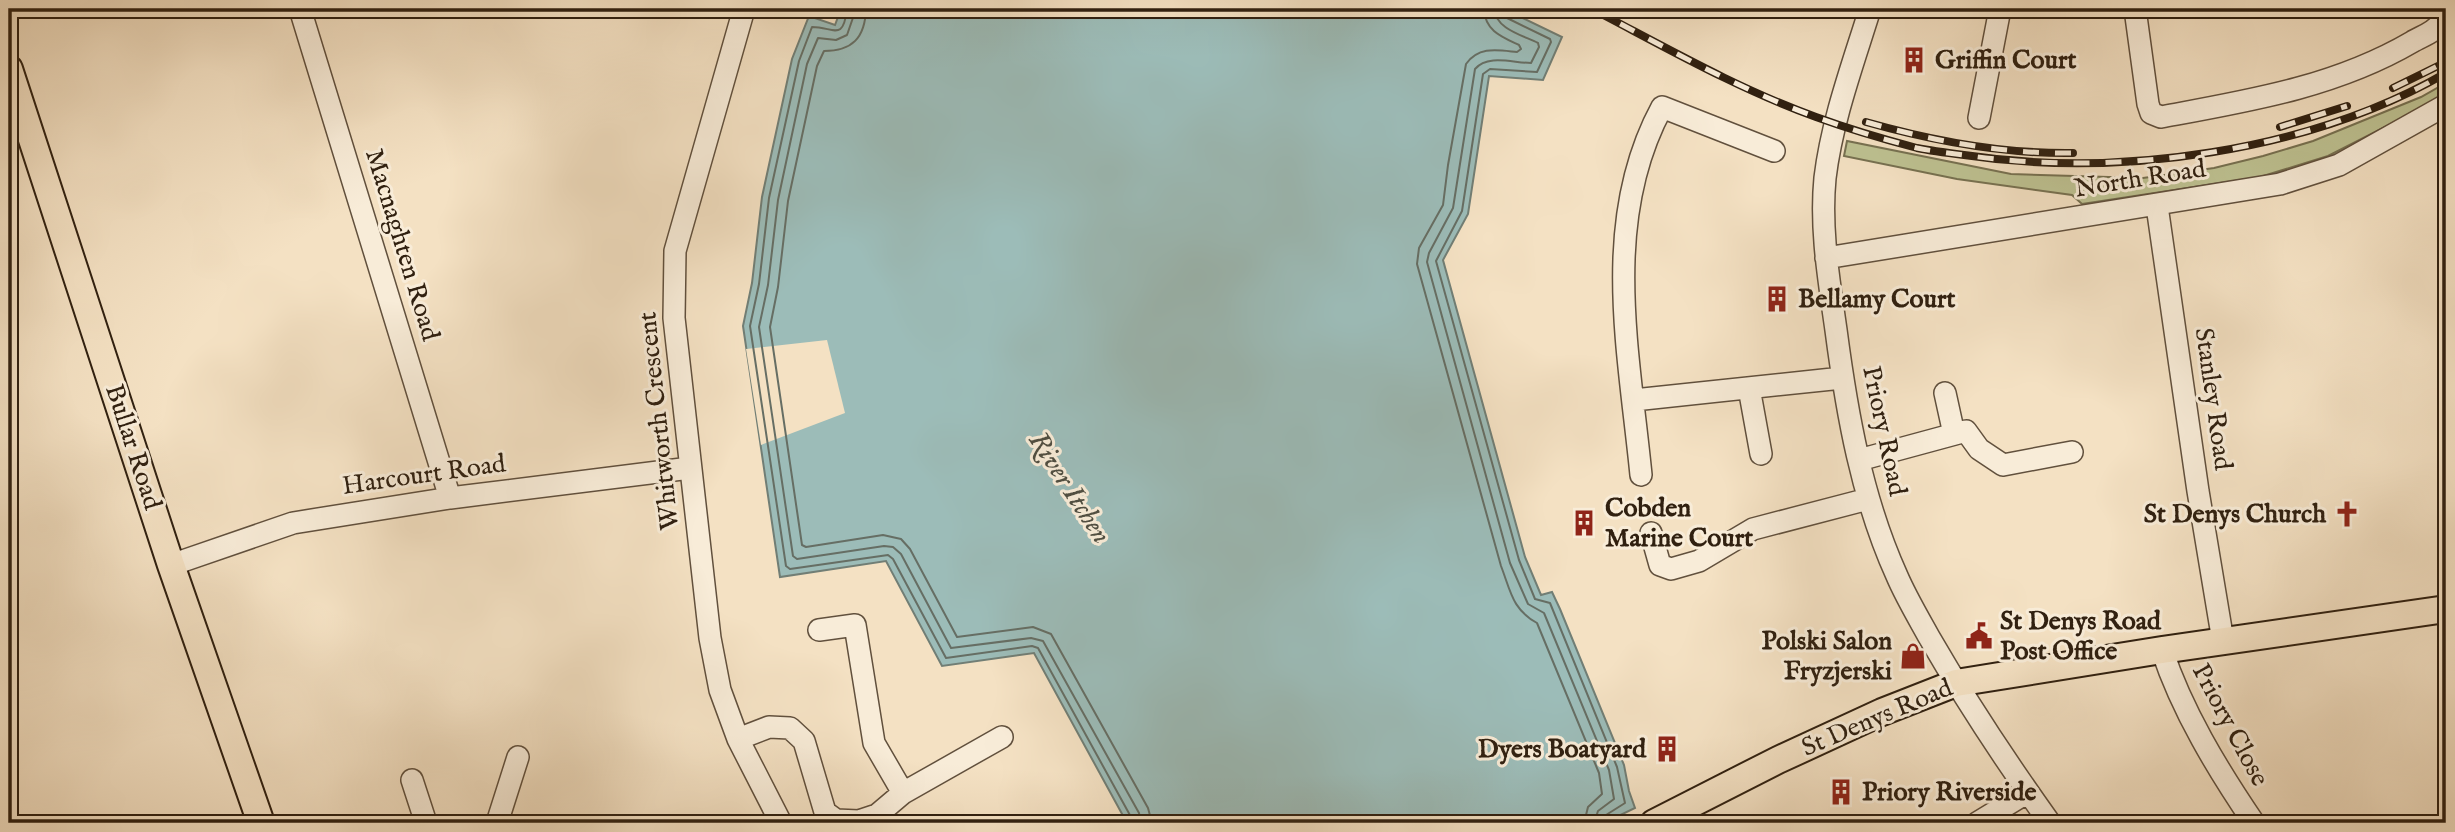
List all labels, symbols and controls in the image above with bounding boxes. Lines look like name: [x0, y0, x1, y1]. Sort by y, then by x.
place label: Griffin Court: [1935, 44, 2077, 77]
building icon: Griffin Court: [1899, 45, 1929, 75]
street label: Macnaghten Road: [357, 145, 447, 345]
street label: North Road: [2072, 152, 2208, 206]
place label: Bellamy Court: [1798, 283, 1955, 316]
building icon: Bellamy Court: [1762, 284, 1792, 314]
street label: Whitworth Crescent: [631, 310, 687, 532]
street label: Stanley Road: [2187, 326, 2239, 472]
street label: Priory Road: [1854, 363, 1914, 499]
street label: Bullar Road: [97, 380, 169, 514]
water label: River Itchen: [1020, 425, 1118, 551]
street label: Harcourt Road: [340, 447, 508, 503]
place label: Cobden Marine Court: [1605, 492, 1753, 555]
place label: St Denys Church: [2144, 498, 2327, 531]
church icon: St Denys Church: [2332, 499, 2362, 529]
building icon: Cobden Marine Court: [1569, 508, 1599, 538]
place label: St Denys Road Post Office: [2000, 605, 2162, 668]
public building icon: St Denys Road Post Office: [1964, 621, 1994, 651]
place label: Polski Salon Fryzjerski: [1761, 625, 1892, 688]
shop icon: Polski Salon Fryzjerski: [1898, 641, 1928, 671]
street label: Priory Close: [2184, 658, 2276, 792]
street label: St Denys Road: [1797, 671, 1958, 765]
place label: Dyers Boatyard: [1478, 733, 1647, 766]
building icon: Dyers Boatyard: [1652, 734, 1682, 764]
place label: Priory Riverside: [1862, 776, 2037, 809]
building icon: Priory Riverside: [1826, 777, 1856, 807]

